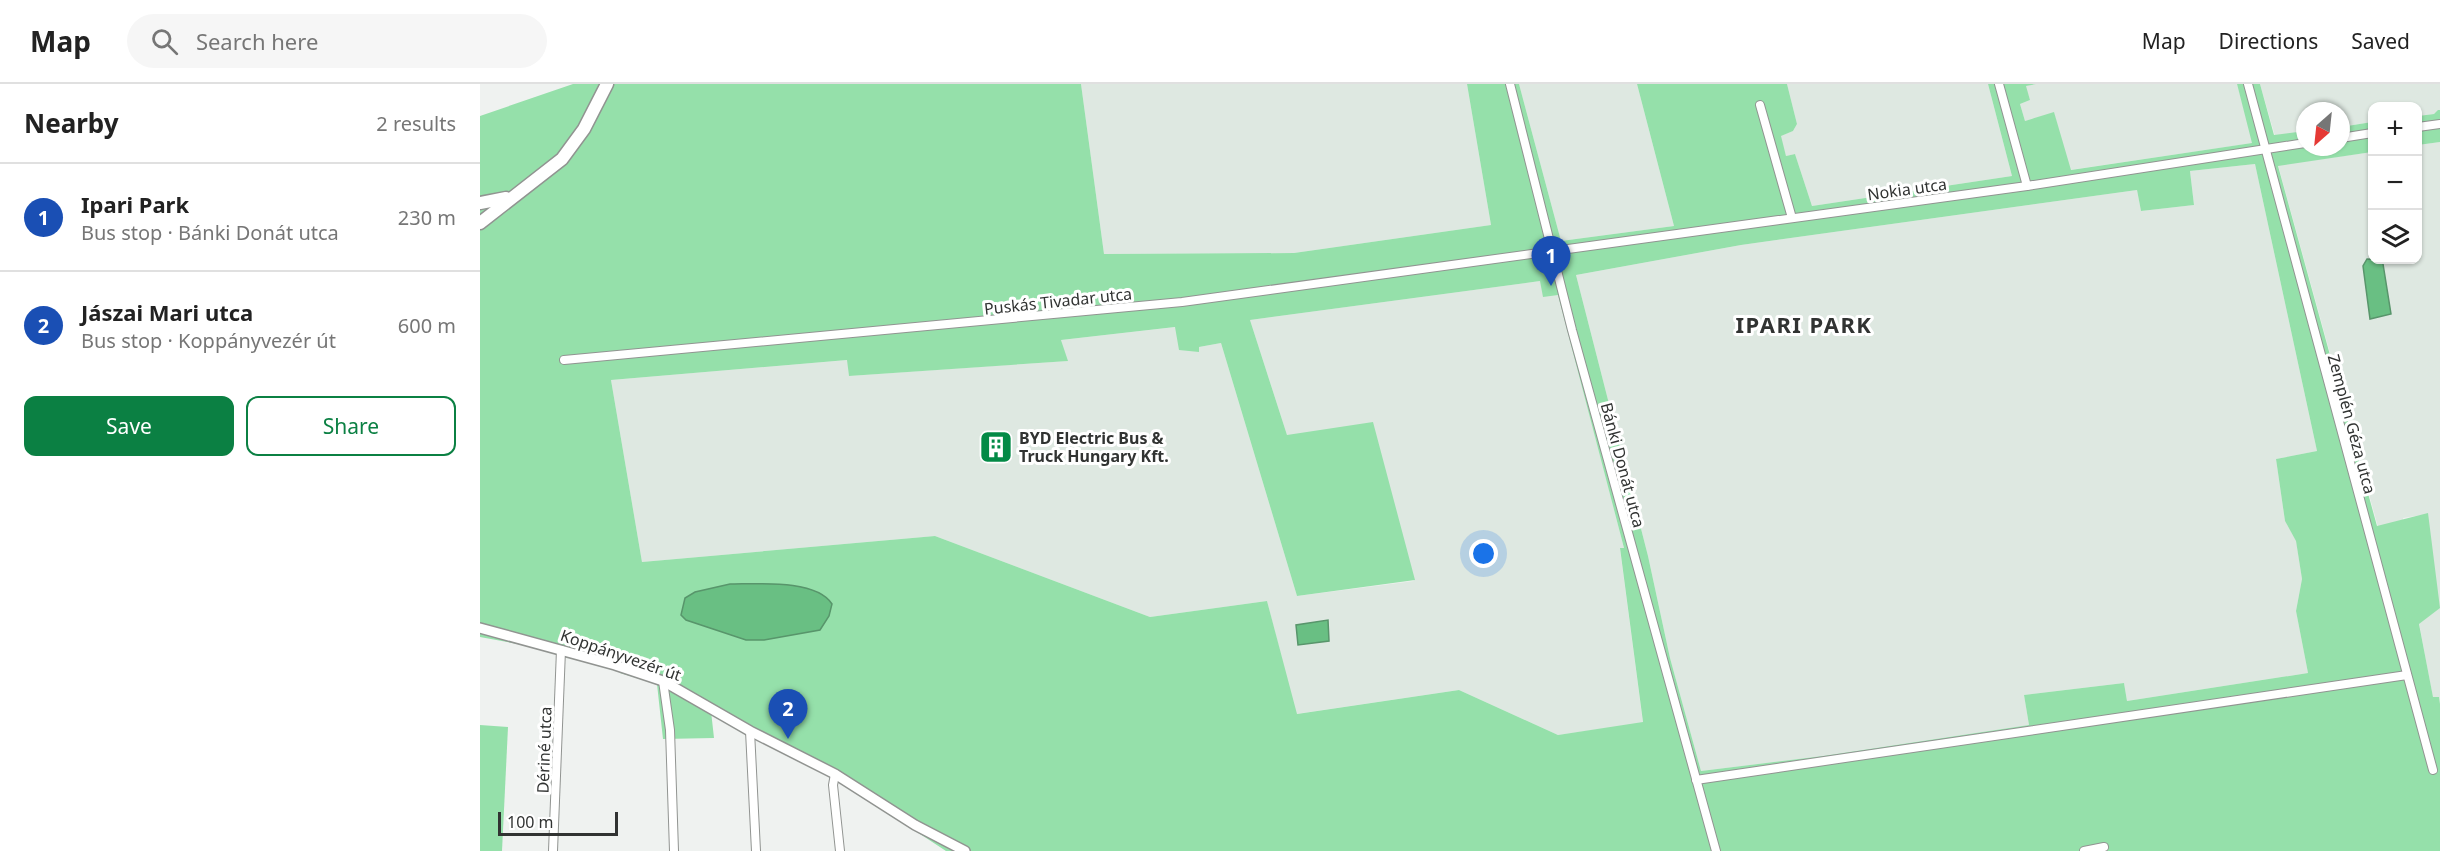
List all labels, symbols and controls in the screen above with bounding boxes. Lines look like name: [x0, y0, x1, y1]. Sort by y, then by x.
search box: [127, 14, 547, 68]
text: Map: [30, 22, 91, 60]
icon: search: [148, 25, 181, 58]
text: Search here: [196, 26, 318, 56]
text: Map: [2142, 27, 2186, 55]
text: Directions: [2219, 27, 2318, 55]
text: Saved: [2351, 27, 2410, 55]
north arrow: [2296, 102, 2350, 156]
map controls: [2368, 102, 2422, 264]
button: +: [2368, 102, 2422, 156]
text: Nearby: [24, 105, 119, 141]
text: 2 results: [376, 110, 456, 137]
button: −: [2368, 156, 2422, 210]
street label: Nokia utca: [1866, 173, 1948, 205]
text: Ipari Park: [81, 189, 189, 219]
text: 1: [38, 204, 49, 231]
text: 230 m: [398, 204, 456, 231]
button: layers: [2368, 210, 2422, 264]
text: Bus stop · Bánki Donát utca: [81, 219, 339, 246]
pin: 1: [1532, 236, 1570, 286]
street label: Puskás Tivadar utca: [983, 282, 1133, 320]
text: Jászai Mari utca: [81, 297, 253, 327]
district label: IPARI PARK: [1736, 309, 1872, 339]
text: 2: [38, 312, 49, 339]
text: 600 m: [398, 312, 456, 339]
text: Bus stop · Koppányvezér út: [81, 327, 336, 354]
street label: Zemplén Géza utca: [2323, 352, 2381, 496]
button: Save: [24, 396, 234, 456]
button: Share: [246, 396, 456, 456]
street label: Bánki Donát utca: [1596, 400, 1650, 530]
place label: BYD Electric Bus & Truck Hungary Kft.: [1019, 427, 1169, 467]
building icon: BYD Electric Bus & Truck Hungary Kft.: [978, 429, 1014, 465]
your location: [1469, 539, 1498, 568]
street label: Koppányvezér út: [558, 624, 684, 686]
pin: 2: [768, 690, 808, 739]
street label: Dériné utca: [531, 706, 557, 794]
scale bar: [498, 809, 618, 836]
text: 100 m: [507, 811, 554, 833]

